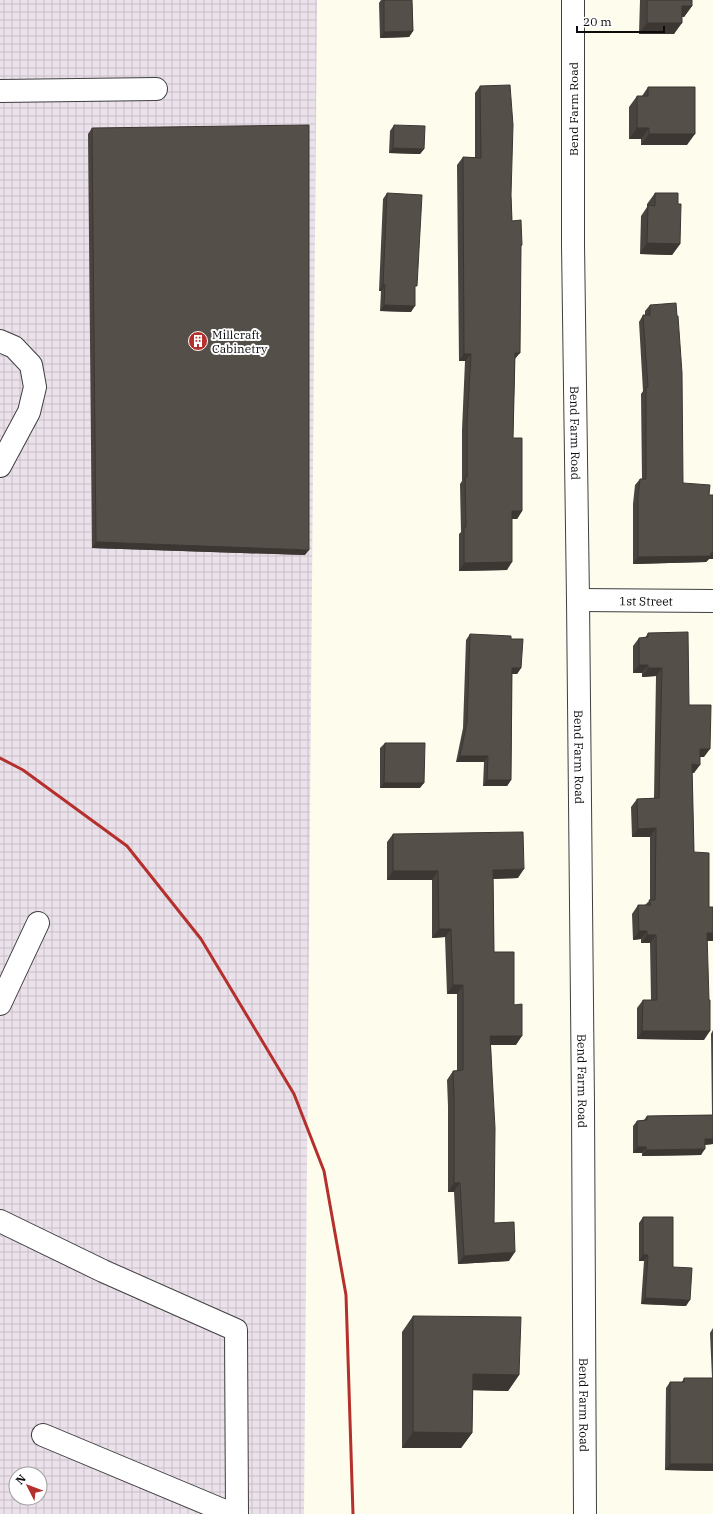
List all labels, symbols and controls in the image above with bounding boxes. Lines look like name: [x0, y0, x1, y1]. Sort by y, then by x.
scale bar: [577, 8, 664, 34]
text: 20 m: [583, 14, 612, 29]
street label: Bend Farm Road: [566, 62, 581, 156]
place label: Millcraft Cabinetry: [212, 327, 268, 356]
building icon: Millcraft Cabinetry: [187, 330, 209, 352]
street label: Bend Farm Road: [567, 386, 584, 480]
street label: 1st Street: [619, 593, 673, 608]
street label: Bend Farm Road: [572, 710, 588, 804]
street label: Bend Farm Road: [575, 1034, 591, 1128]
street label: Bend Farm Road: [577, 1358, 592, 1452]
north arrow: [8, 1466, 48, 1506]
text: N: [12, 1471, 29, 1487]

